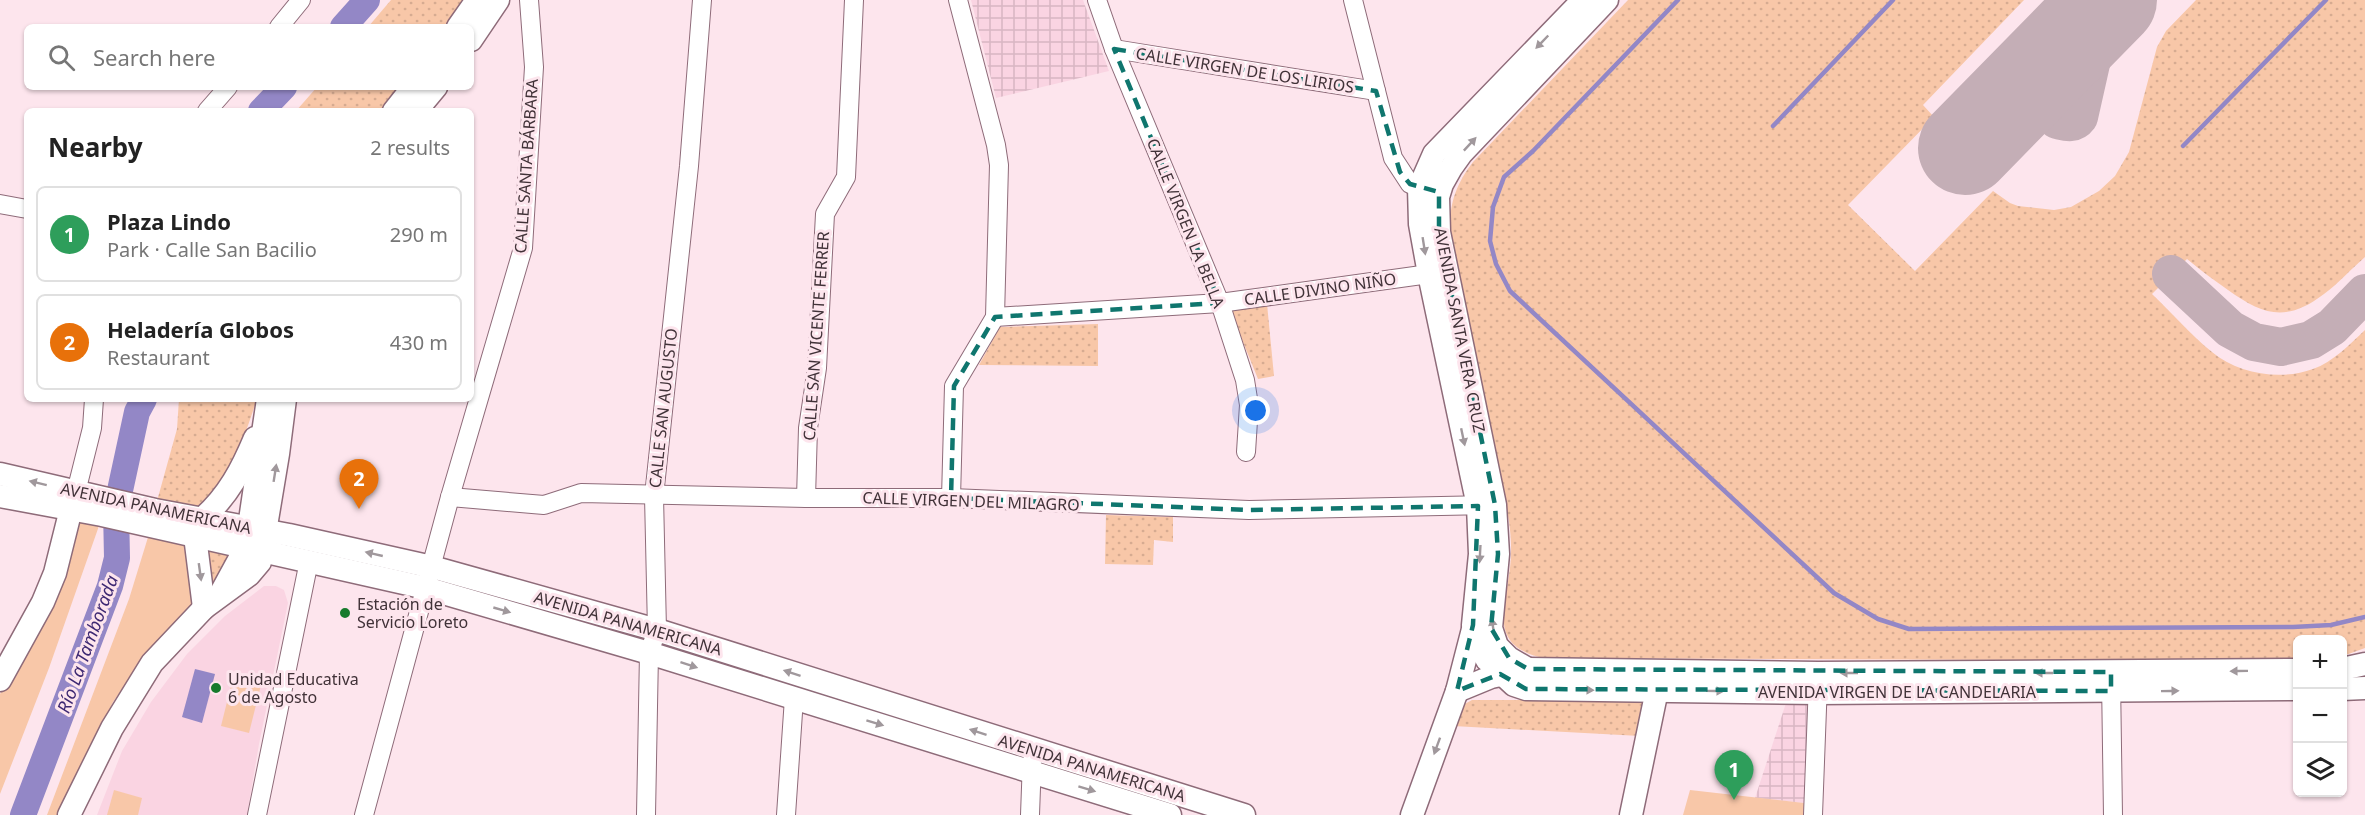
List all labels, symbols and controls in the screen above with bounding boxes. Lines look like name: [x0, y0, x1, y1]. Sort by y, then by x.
search box: [24, 24, 474, 90]
one-way arrow: [1535, 35, 1549, 50]
icon: search: [45, 41, 78, 74]
text: Search here: [93, 42, 215, 72]
street label: CALLE VIRGEN DE LOS LIRIOS: [1134, 42, 1356, 98]
street label: CALLE SANTA BÁRBARA: [509, 77, 543, 254]
text: Nearby: [48, 129, 143, 165]
text: 2 results: [370, 134, 450, 161]
street label: CALLE VIRGEN LA BELLA: [1142, 135, 1230, 312]
one-way arrow: [1463, 137, 1477, 151]
text: Plaza Lindo: [107, 206, 231, 236]
text: 1: [64, 221, 75, 248]
text: 290 m: [390, 221, 448, 248]
street label: AVENIDA SANTA VERA CRUZ: [1429, 226, 1491, 434]
street label: CALLE SAN VICENTE FERRER: [798, 231, 834, 441]
text: Park · Calle San Bacilio: [107, 236, 317, 263]
one-way arrow: [1419, 237, 1428, 256]
street label: CALLE DIVINO NIÑO: [1243, 267, 1397, 311]
text: Heladería Globos: [107, 314, 294, 344]
street label: CALLE SAN AUGUSTO: [644, 327, 682, 489]
text: 2: [64, 329, 75, 356]
text: 430 m: [390, 329, 448, 356]
text: Restaurant: [107, 344, 210, 371]
your location: [1241, 396, 1270, 425]
one-way arrow: [1459, 428, 1468, 447]
pin: 2: [340, 460, 378, 509]
one-way arrow: [271, 463, 280, 482]
street label: AVENIDA PANAMERICANA: [59, 477, 254, 539]
one-way arrow: [29, 478, 47, 488]
street label: CALLE VIRGEN DEL MILAGRO: [862, 486, 1080, 516]
one-way arrow: [1475, 545, 1484, 564]
one-way arrow: [365, 549, 384, 558]
one-way arrow: [196, 563, 205, 582]
water label: Río La Tamborada: [51, 572, 123, 716]
street label: AVENIDA PANAMERICANA: [532, 586, 725, 661]
place label: Estación de Servicio Loreto: [357, 593, 468, 633]
marker: Estación de Servicio Loreto: [338, 606, 352, 620]
one-way arrow: [493, 606, 511, 615]
one-way arrow: [1488, 617, 1497, 636]
map controls: [2293, 635, 2347, 797]
button: +: [2293, 635, 2347, 689]
one-way arrow: [680, 661, 698, 670]
one-way arrow: [2230, 666, 2249, 676]
place label: Unidad Educativa 6 de Agosto: [228, 668, 359, 708]
one-way arrow: [783, 668, 801, 677]
one-way arrow: [1840, 668, 1859, 678]
one-way arrow: [2035, 668, 2054, 678]
marker: Unidad Educativa 6 de Agosto: [209, 681, 223, 695]
street label: AVENIDA VIRGEN DE LA CANDELARIA: [1758, 681, 2037, 703]
one-way arrow: [1575, 685, 1594, 695]
one-way arrow: [1706, 686, 1725, 696]
one-way arrow: [2160, 686, 2179, 696]
button: −: [2293, 689, 2347, 743]
one-way arrow: [866, 719, 884, 729]
one-way arrow: [969, 727, 987, 737]
street label: AVENIDA PANAMERICANA: [996, 729, 1189, 807]
one-way arrow: [1431, 737, 1441, 755]
button: layers: [2293, 743, 2347, 797]
pin: 1: [1714, 750, 1754, 800]
one-way arrow: [1078, 785, 1096, 794]

